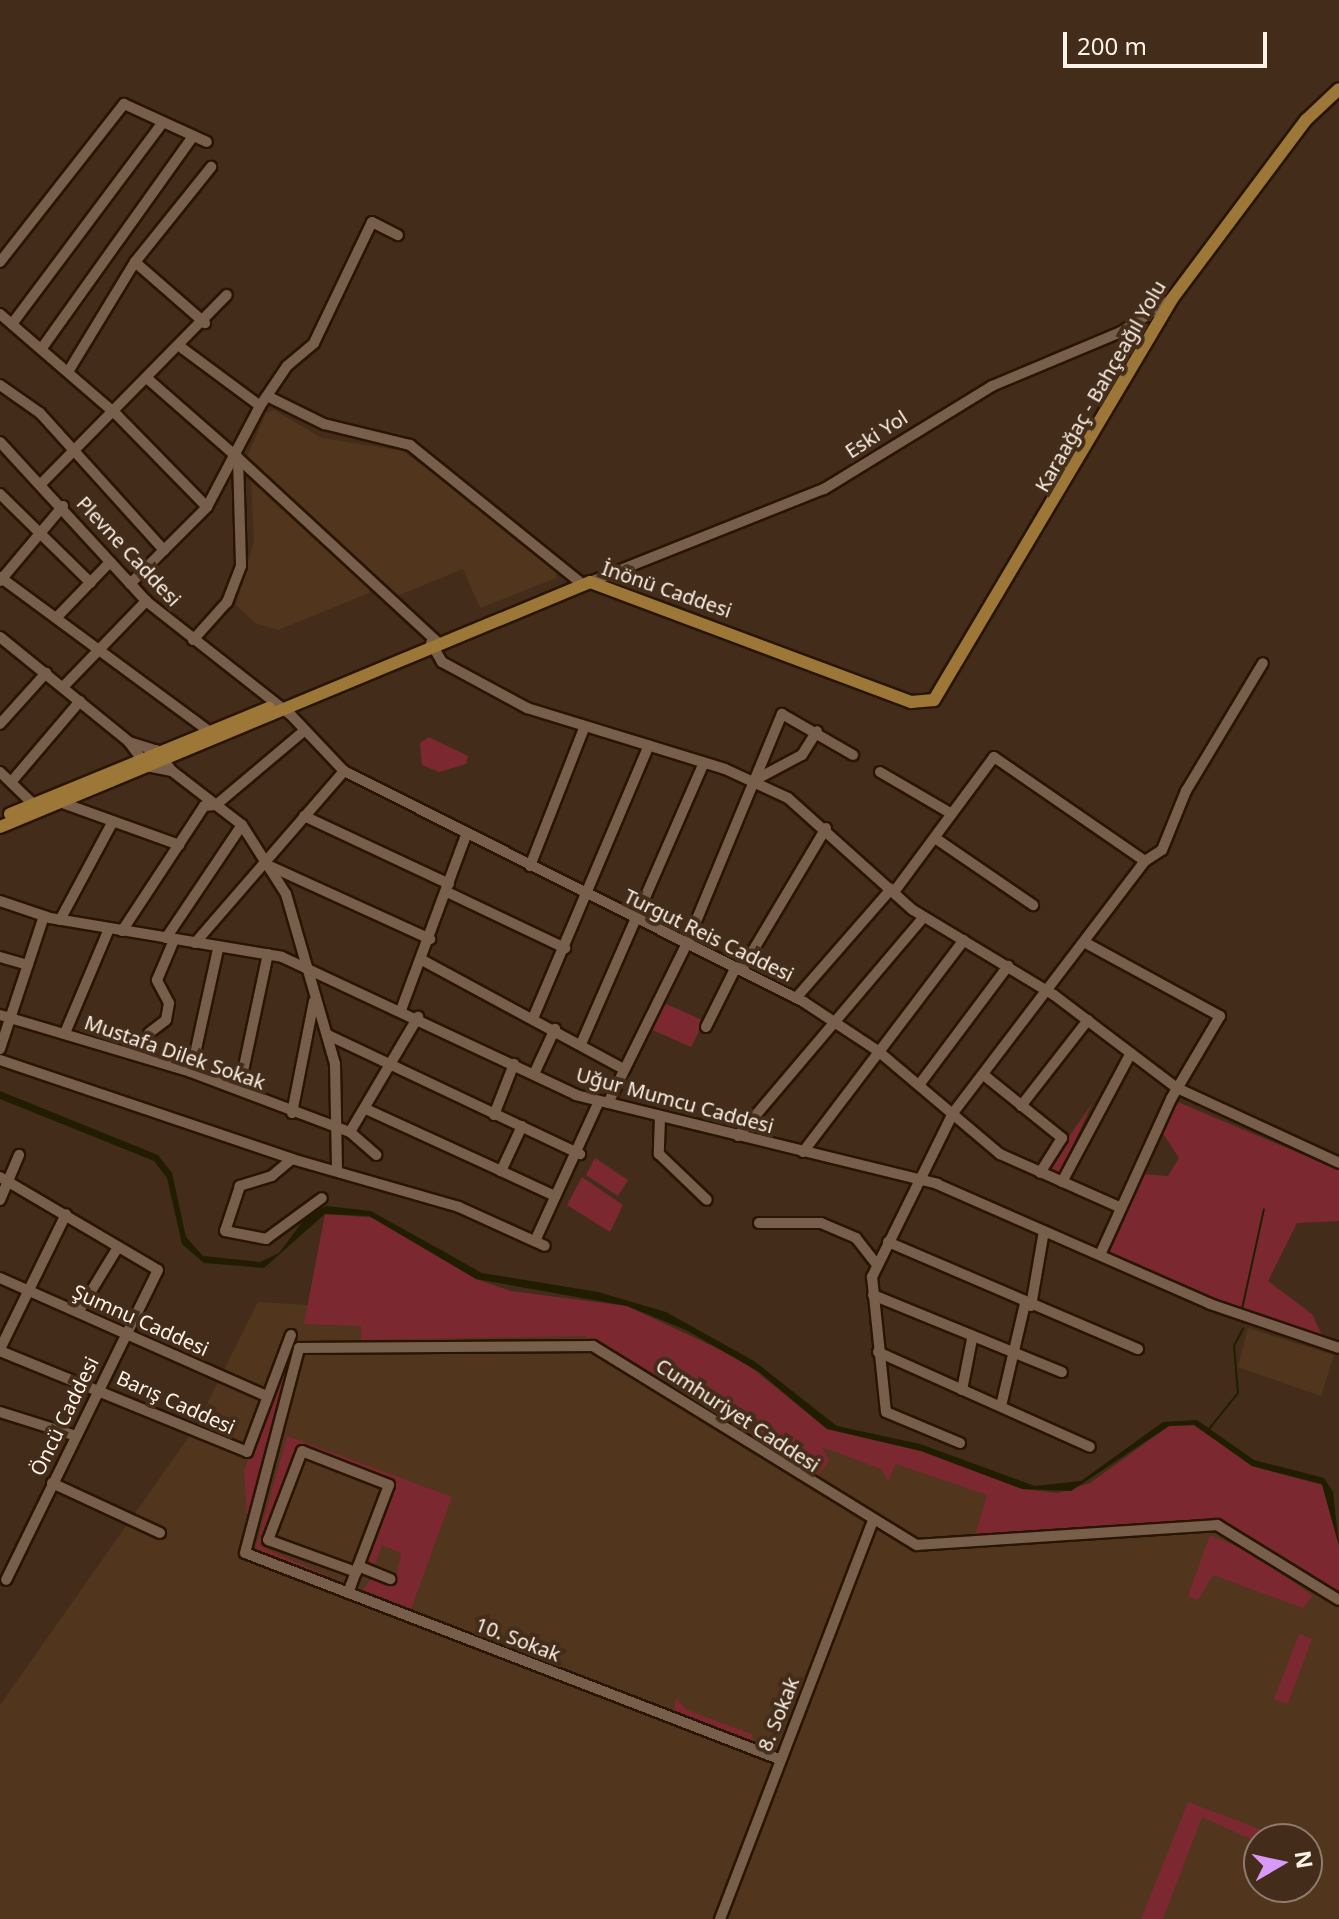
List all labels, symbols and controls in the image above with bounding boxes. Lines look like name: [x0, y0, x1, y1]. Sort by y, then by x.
scale bar: [1067, 16, 1271, 66]
text: 200 m: [1077, 29, 1147, 62]
street label: Karaağaç - Bahçeağıl Yolu: [1030, 276, 1170, 496]
street label: Eski Yol: [840, 405, 912, 463]
street label: Plevne Caddesi: [72, 491, 186, 611]
street label: İnönü Caddesi: [599, 556, 735, 622]
street label: Turgut Reis Caddesi: [620, 883, 798, 987]
street label: Mustafa Dilek Sokak: [81, 1010, 269, 1094]
street label: Uğur Mumcu Caddesi: [574, 1062, 776, 1138]
street label: Şumnu Caddesi: [69, 1279, 213, 1361]
street label: Öncü Caddesi: [25, 1352, 103, 1480]
street label: Cumhuriyet Caddesi: [652, 1353, 824, 1477]
street label: Barış Caddesi: [113, 1365, 239, 1439]
street label: 10. Sokak: [472, 1612, 564, 1666]
street label: 8. Sokak: [752, 1674, 804, 1754]
north arrow: [1243, 1823, 1323, 1903]
text: N: [1289, 1848, 1321, 1871]

